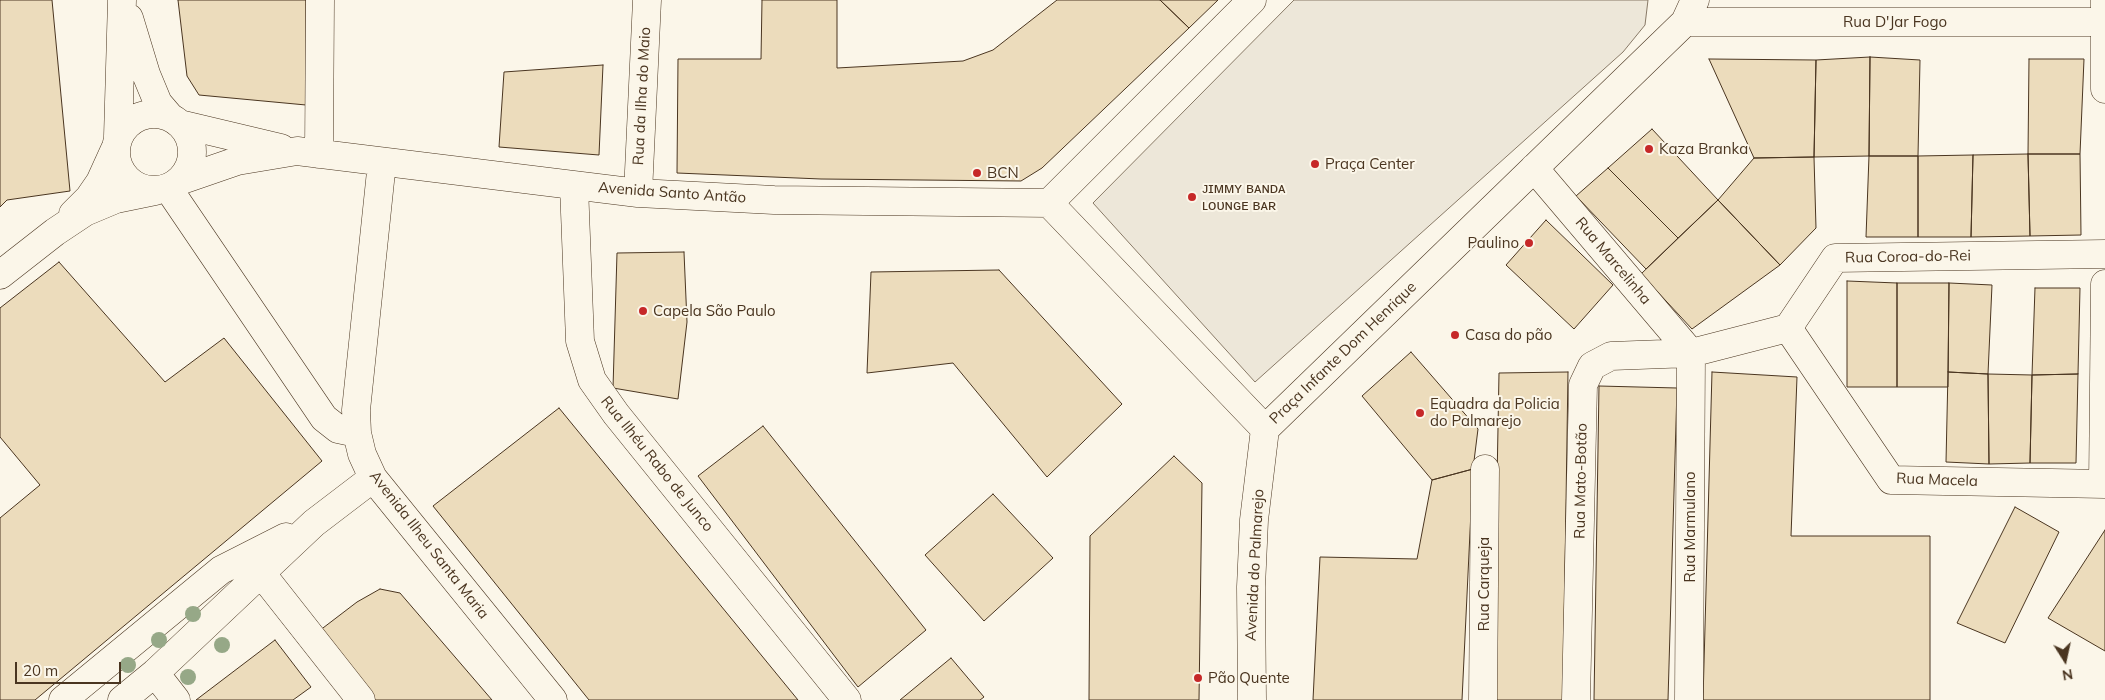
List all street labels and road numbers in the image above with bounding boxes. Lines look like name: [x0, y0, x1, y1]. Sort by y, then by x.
street label: Rua D'Jar Fogo: [1843, 13, 1947, 31]
street label: Rua da Ilha do Maio: [629, 26, 655, 166]
street label: Avenida Santo Antão: [597, 179, 747, 207]
street label: Rua Marcelinha: [1571, 214, 1655, 308]
street label: Rua Coroa-do-Rei: [1845, 247, 1971, 267]
street label: Praça Infante Dom Henrique: [1266, 278, 1420, 428]
street label: Rua Ilhéu Rabo de Junco: [597, 393, 717, 535]
street label: Rua Mato-Botão: [1571, 423, 1591, 539]
street label: Avenida Ilheu Santa Maria: [366, 467, 492, 623]
street label: Rua Macela: [1896, 470, 1978, 490]
street label: Rua Marmulano: [1681, 471, 1699, 583]
street label: Avenida do Palmarejo: [1242, 489, 1268, 641]
street label: Rua Carqueja: [1475, 537, 1493, 631]

